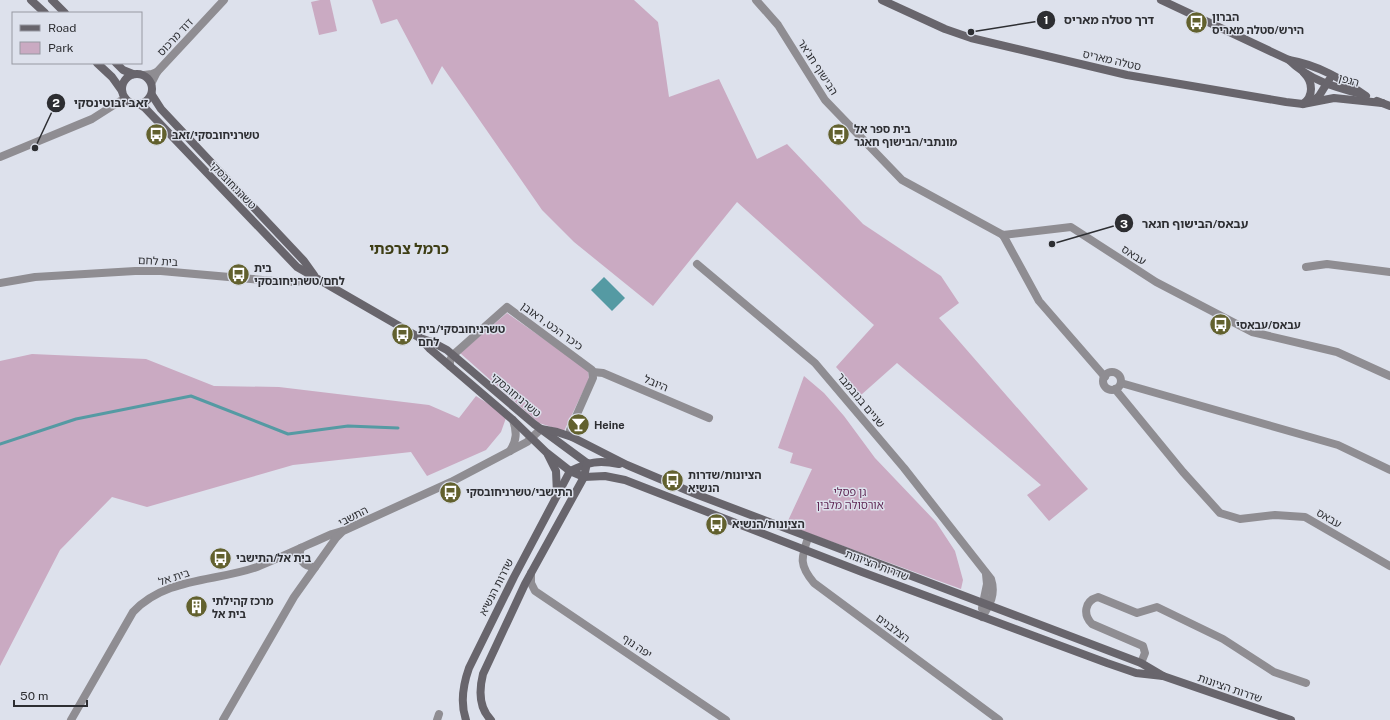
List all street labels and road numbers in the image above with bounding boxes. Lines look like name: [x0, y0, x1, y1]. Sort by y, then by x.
street label: דוד מרכוס: [155, 16, 195, 58]
street label: הבישוף חג'אר: [796, 37, 841, 97]
street label: סטלה מאריס: [1082, 47, 1142, 73]
street label: הגפן: [1337, 71, 1361, 89]
street label: טשרניחובסקי: [207, 159, 259, 211]
street label: עבאס: [1119, 243, 1149, 267]
street label: בית לחם: [138, 254, 178, 268]
street label: כיכר הכט, ראובן: [519, 300, 586, 353]
street label: שניים בנובמבר: [835, 370, 887, 430]
street label: טשרניחובסקי: [489, 371, 543, 419]
street label: היובל: [642, 373, 670, 394]
street label: התשבי: [336, 503, 370, 529]
street label: עבאס: [1314, 506, 1344, 530]
street label: שדרות הציונות: [843, 547, 911, 583]
street label: שדרות הנשיא: [477, 557, 515, 617]
street label: בית אל: [157, 566, 191, 588]
street label: הצלבנים: [874, 611, 912, 645]
street label: יפה נוף: [620, 632, 654, 660]
street label: שדרות הציונות: [1196, 671, 1264, 705]

